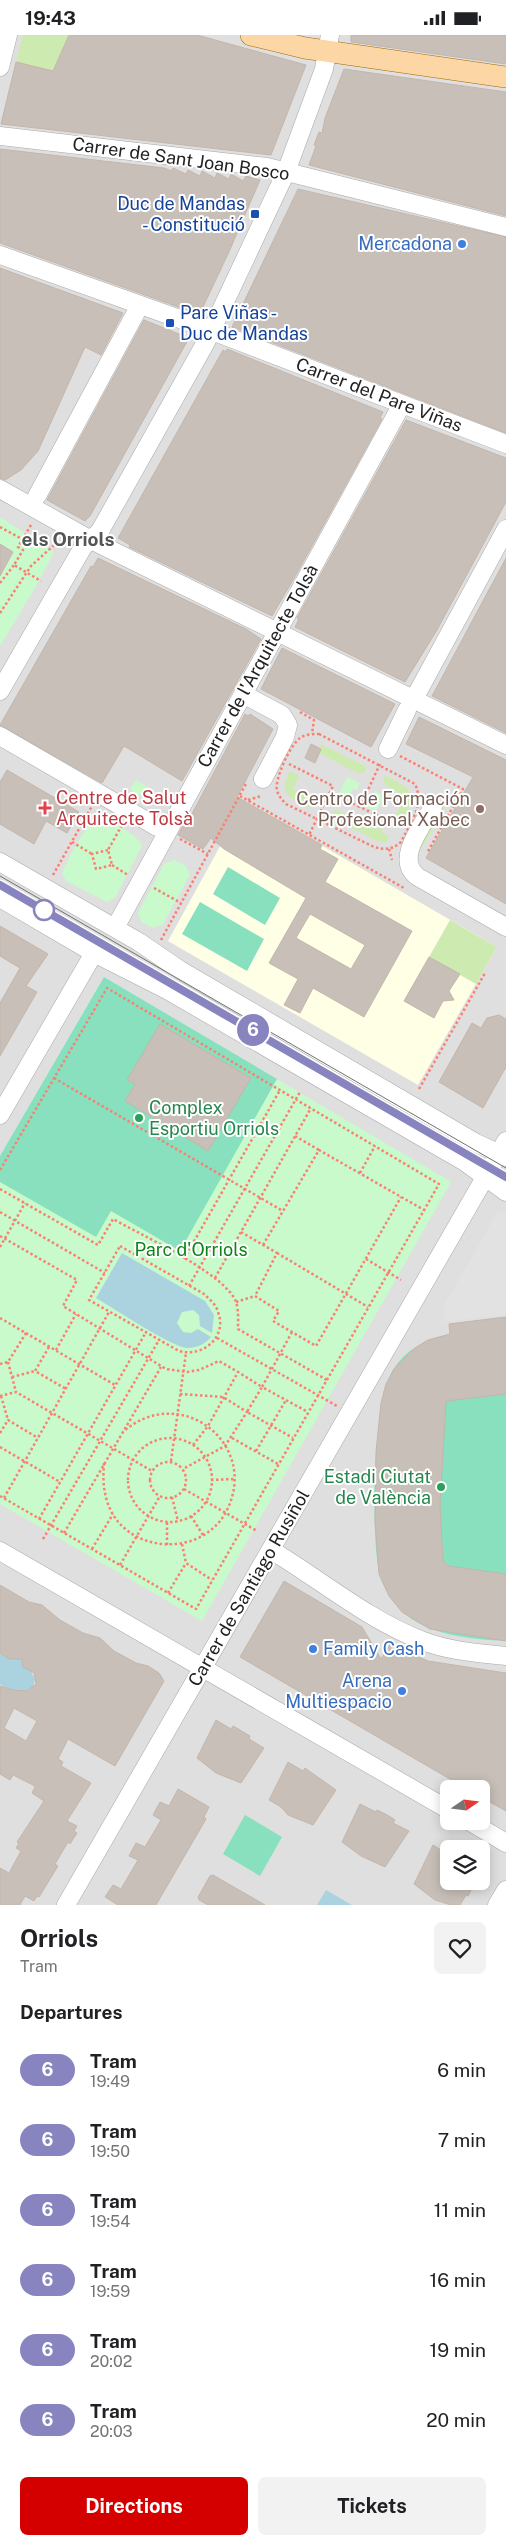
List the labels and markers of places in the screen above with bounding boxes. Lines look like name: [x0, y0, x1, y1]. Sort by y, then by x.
place label: Duc de Mandas - Constitució: [117, 193, 245, 235]
marker: Duc de Mandas - Constitució: [249, 208, 261, 220]
place label: Mercadona: [358, 233, 452, 254]
marker: Mercadona: [456, 238, 468, 250]
place label: Pare Viñas - Duc de Mandas: [180, 302, 308, 344]
marker: Pare Viñas - Duc de Mandas: [164, 317, 176, 329]
place label: Centre de Salut Arquitecte Tolsà: [56, 787, 193, 829]
place label: Centro de Formación Profesional Xabec: [296, 788, 470, 830]
marker: Centre de Salut Arquitecte Tolsà: [38, 801, 52, 815]
marker: Centro de Formación Profesional Xabec: [474, 803, 486, 815]
unlabelled marker: [33, 899, 55, 921]
place label: Complex Esportiu Orriols: [149, 1097, 279, 1139]
marker: Complex Esportiu Orriols: [133, 1112, 145, 1124]
place label: Estadi Ciutat de València: [324, 1466, 431, 1508]
marker: Estadi Ciutat de València: [435, 1481, 447, 1493]
place label: Family Cash: [323, 1638, 424, 1659]
marker: Family Cash: [307, 1643, 319, 1655]
place label: Arena Multiespacio: [285, 1670, 392, 1712]
marker: Arena Multiespacio: [396, 1685, 408, 1697]

